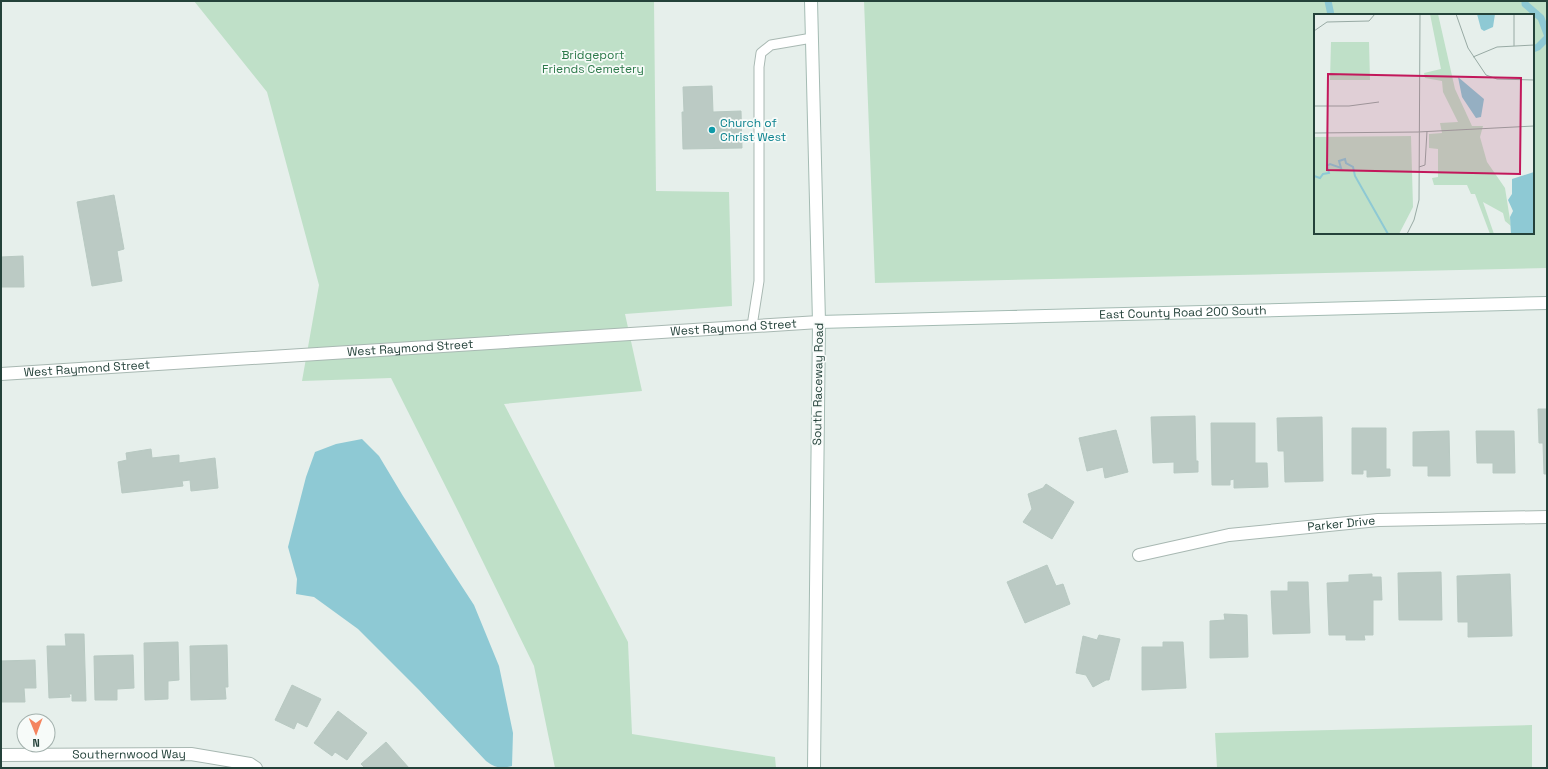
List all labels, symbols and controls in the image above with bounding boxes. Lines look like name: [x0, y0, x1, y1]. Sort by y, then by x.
inset map: [1314, 14, 1534, 234]
park label: Bridgeport Friends Cemetery: [542, 47, 644, 77]
place label: Church of Christ West: [720, 115, 786, 145]
marker: Church of Christ West: [707, 125, 717, 135]
street label: East County Road 200 South: [1099, 302, 1267, 323]
street label: West Raymond Street: [670, 315, 797, 339]
street label: South Raceway Road: [809, 323, 827, 445]
street label: West Raymond Street: [346, 336, 474, 360]
street label: West Raymond Street: [23, 357, 151, 381]
street label: Parker Drive: [1307, 512, 1376, 535]
north arrow: [16, 713, 56, 753]
text: N: [32, 736, 40, 750]
street label: Southernwood Way: [72, 746, 186, 763]

